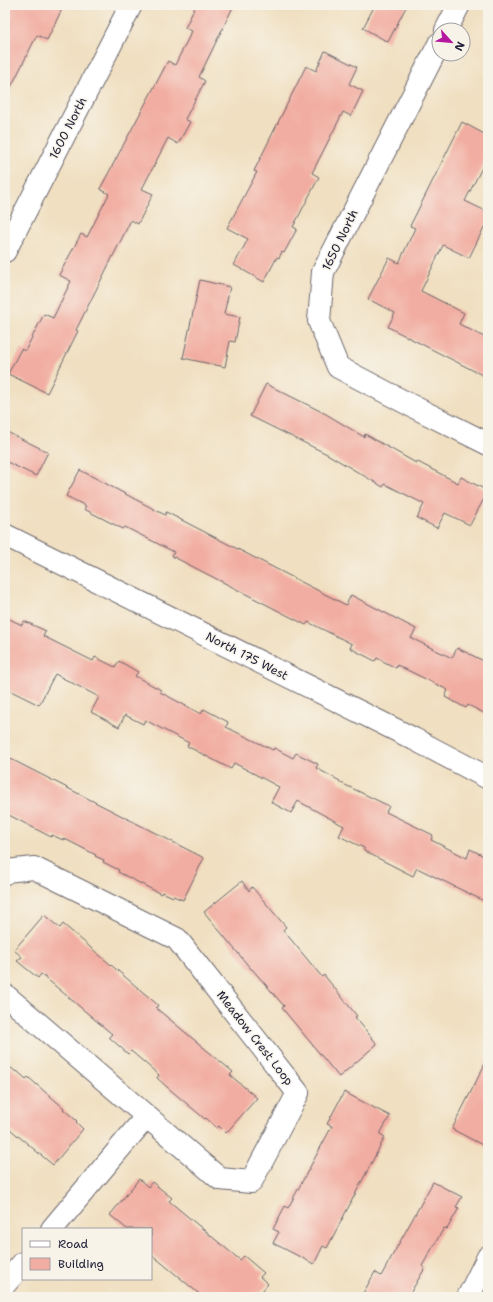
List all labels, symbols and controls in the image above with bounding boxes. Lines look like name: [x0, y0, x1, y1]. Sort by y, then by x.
north arrow: [431, 22, 471, 62]
text: N: [451, 39, 468, 54]
street label: 1600 North: [46, 94, 90, 162]
street label: 1650 North: [318, 207, 362, 273]
street label: North 175 West: [203, 628, 291, 684]
street label: Meadow Crest Loop: [213, 987, 297, 1089]
legend: [22, 1228, 152, 1280]
text: Road: [58, 1236, 89, 1252]
text: Building: [58, 1256, 104, 1272]

